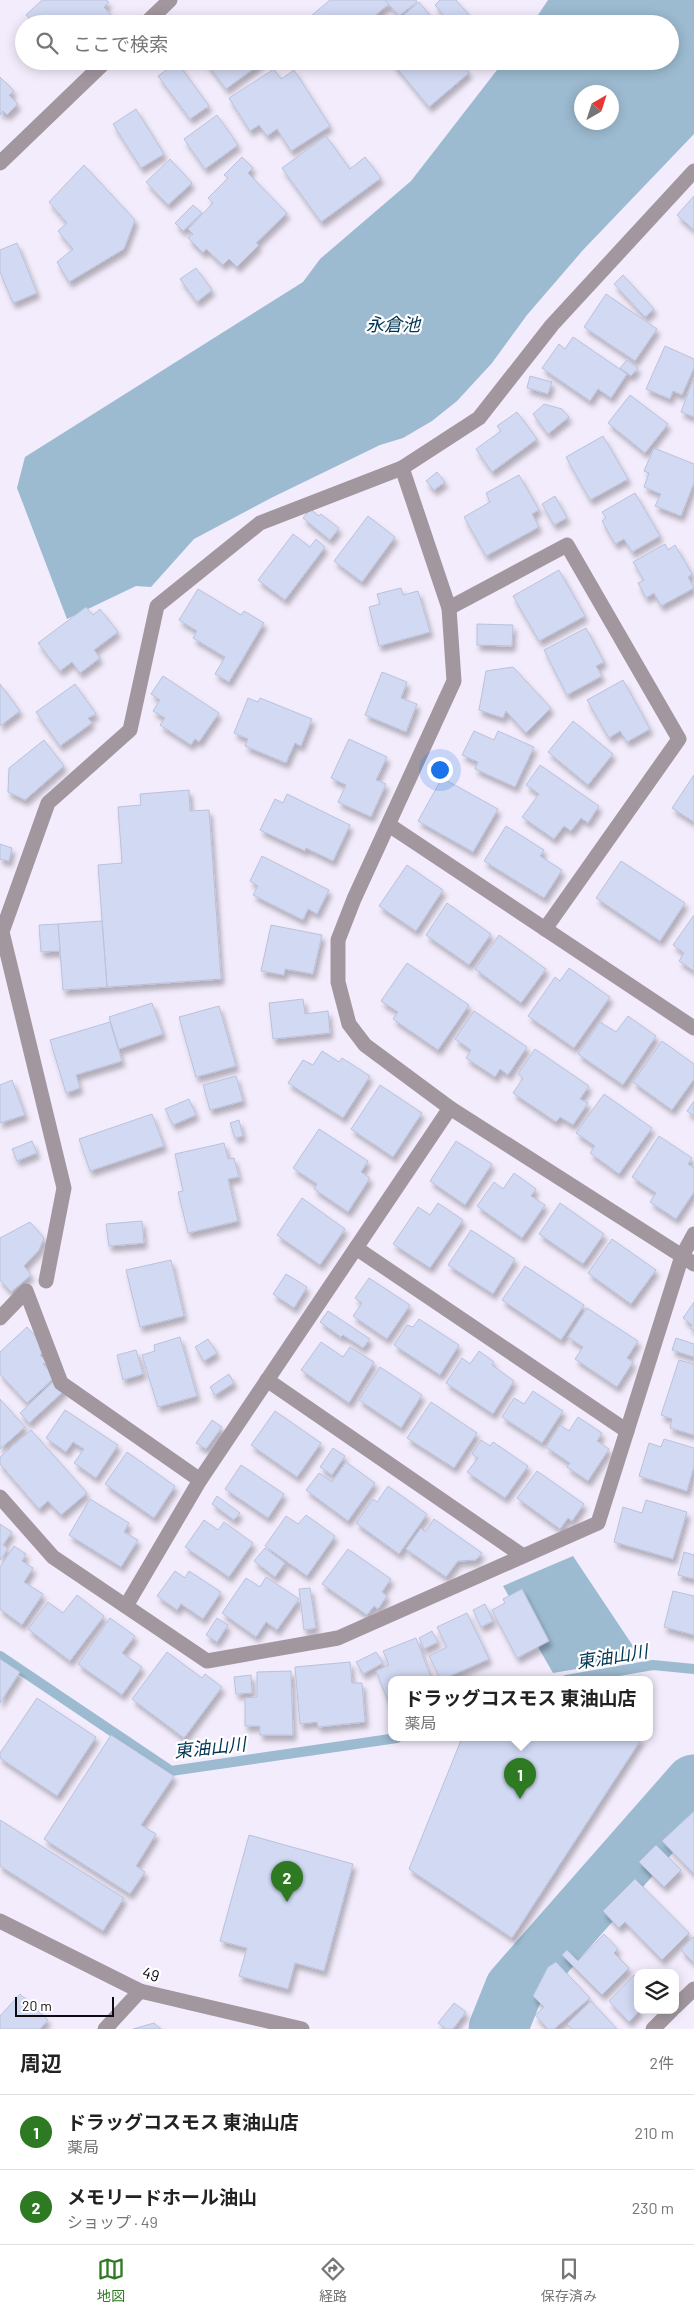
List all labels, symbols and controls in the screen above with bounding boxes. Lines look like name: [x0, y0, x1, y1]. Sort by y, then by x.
search box: [15, 15, 679, 70]
icon: search: [33, 29, 61, 57]
text: ここで検索: [73, 32, 168, 55]
north arrow: [574, 85, 619, 130]
water label: 永倉池: [366, 313, 422, 335]
your location: [427, 757, 453, 783]
water label: 東油山川: [575, 1639, 651, 1673]
popup: [388, 1676, 653, 1741]
text: ドラッグコスモス 東油山店: [405, 1686, 636, 1709]
text: 薬局: [405, 1713, 437, 1732]
water label: 東油山川: [173, 1732, 249, 1762]
pin: 1: [504, 1758, 536, 1799]
pin: 2: [271, 1861, 303, 1902]
street label: 49: [140, 1962, 162, 1985]
map controls: [634, 1969, 679, 2014]
button: layers: [634, 1969, 679, 2014]
scale bar: [15, 1994, 114, 2017]
text: 20 m: [22, 1997, 52, 2014]
text: 周辺: [20, 2050, 62, 2075]
text: 2件: [649, 2053, 674, 2072]
text: ドラッグコスモス 東油山店: [67, 2110, 299, 2133]
text: 1: [33, 2123, 39, 2142]
text: 210 m: [635, 2123, 674, 2142]
text: 薬局: [67, 2137, 99, 2156]
text: メモリードホール油山: [67, 2185, 257, 2208]
text: 2: [32, 2198, 40, 2217]
text: 230 m: [632, 2198, 674, 2217]
text: ショップ · 49: [67, 2212, 158, 2231]
tab: 地図: [97, 2255, 125, 2305]
tab: 経路: [319, 2255, 347, 2305]
tab: 保存済み: [541, 2255, 597, 2305]

